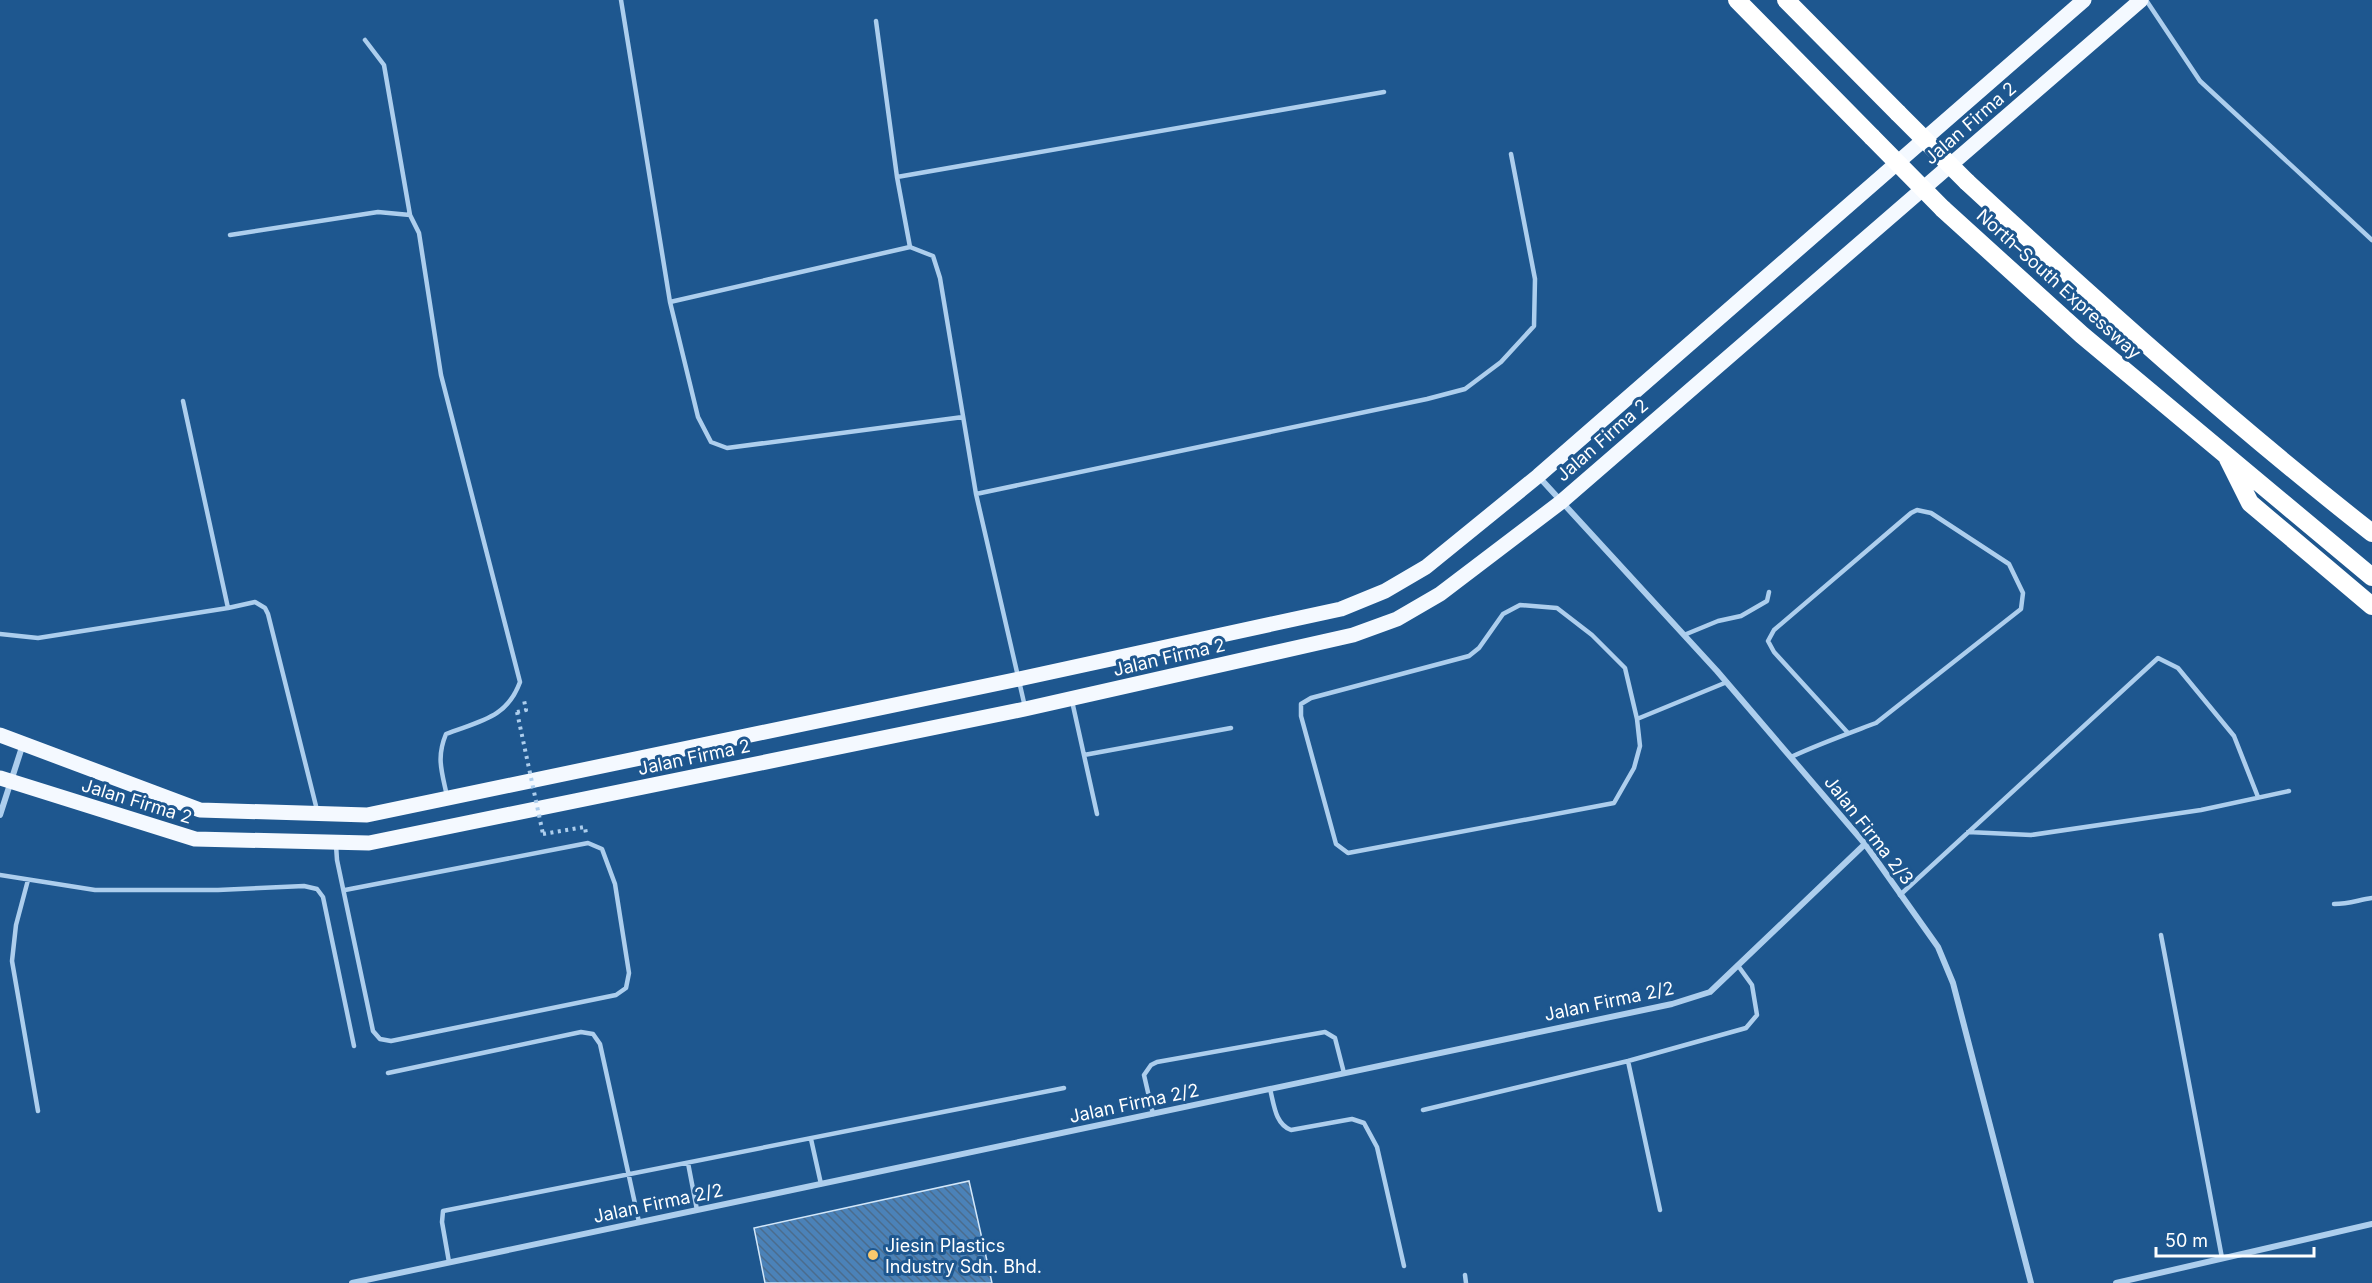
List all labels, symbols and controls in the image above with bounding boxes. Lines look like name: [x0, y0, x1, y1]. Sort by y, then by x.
street label: Jalan Firma 2: [1920, 78, 2020, 168]
street label: North–South Expressway: [1973, 205, 2145, 363]
street label: Jalan Firma 2: [1552, 395, 1652, 485]
street label: Jalan Firma 2: [1111, 634, 1227, 680]
street label: Jalan Firma 2: [636, 735, 752, 779]
street label: Jalan Firma 2/3: [1820, 771, 1918, 889]
street label: Jalan Firma 2: [79, 774, 195, 828]
street label: Jalan Firma 2/2: [1542, 977, 1676, 1025]
street label: Jalan Firma 2/2: [1067, 1079, 1201, 1127]
street label: Jalan Firma 2/2: [591, 1179, 725, 1227]
scale bar: [2156, 1220, 2314, 1258]
text: 50 m: [2165, 1230, 2208, 1251]
place label: Jiesin Plastics Industry Sdn. Bhd.: [885, 1235, 1042, 1277]
marker: Jiesin Plastics Industry Sdn. Bhd.: [866, 1248, 880, 1262]

